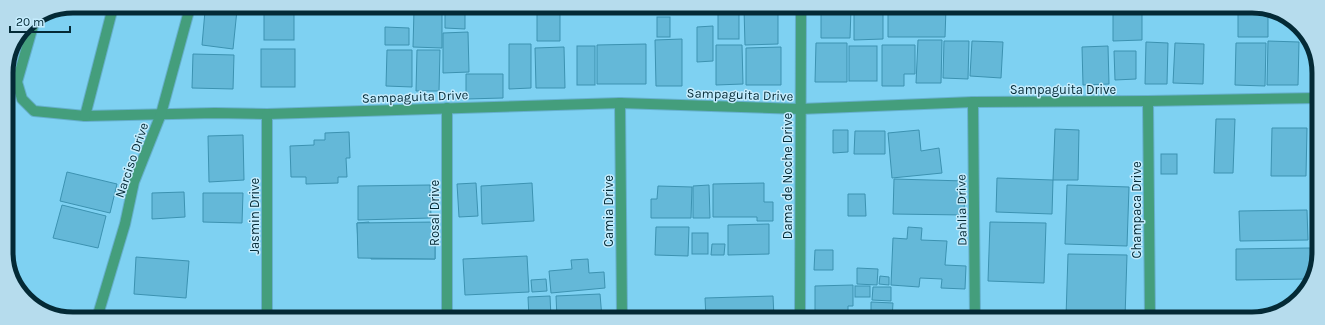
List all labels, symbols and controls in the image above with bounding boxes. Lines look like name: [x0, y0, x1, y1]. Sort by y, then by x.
scale bar: [10, 8, 70, 34]
text: 20 m: [16, 15, 44, 29]
street label: Sampaguita Drive: [1010, 82, 1117, 97]
street label: Sampaguita Drive: [686, 85, 794, 104]
street label: Sampaguita Drive: [362, 87, 469, 106]
street label: Dama de Noche Drive: [780, 113, 795, 239]
street label: Narciso Drive: [112, 120, 151, 200]
street label: Champaca Drive: [1129, 161, 1144, 259]
street label: Dahlia Drive: [953, 174, 970, 246]
street label: Camia Drive: [601, 175, 616, 247]
street label: Jasmin Drive: [247, 177, 262, 254]
street label: Rosal Drive: [427, 180, 442, 246]

